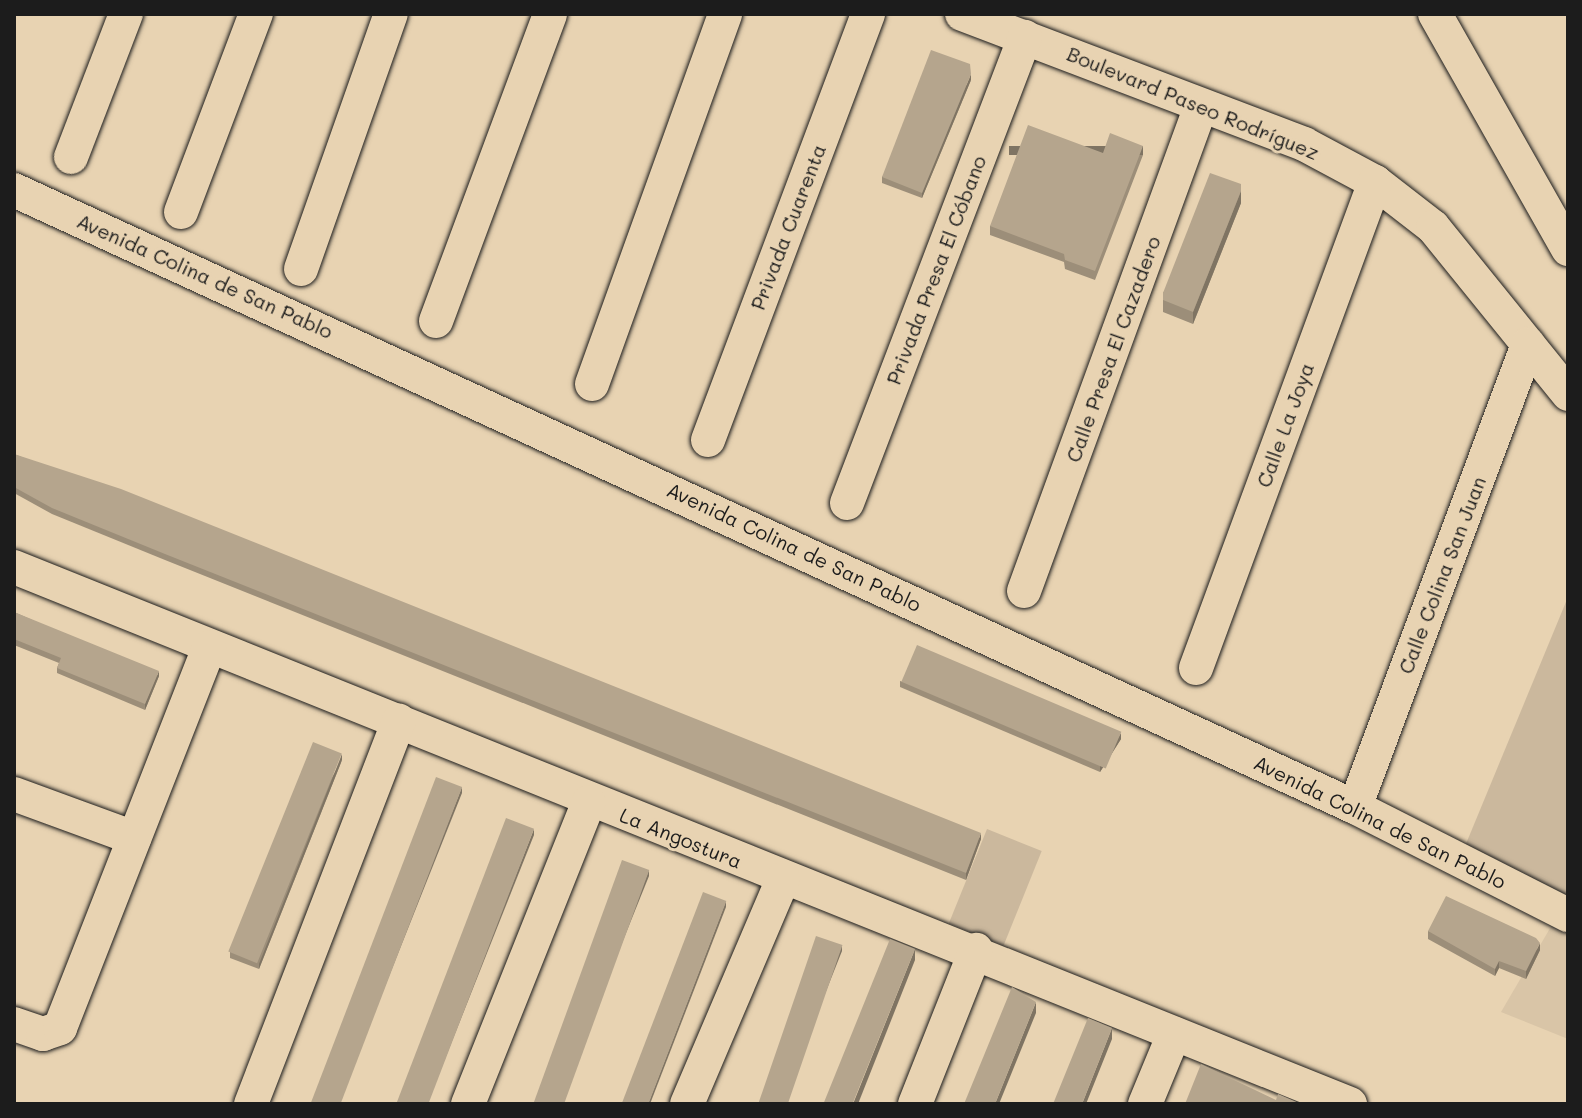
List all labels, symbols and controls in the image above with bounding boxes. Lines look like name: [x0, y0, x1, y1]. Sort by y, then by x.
street label: Boulevard Paseo Rodríguez: [1064, 41, 1322, 165]
street label: Privada Cuarenta: [745, 141, 831, 313]
street label: Privada Presa El Cóbano: [881, 152, 991, 388]
street label: Avenida Colina de San Pablo: [73, 209, 337, 343]
street label: Calle Presa El Cazadero: [1061, 233, 1165, 465]
street label: Calle La Joya: [1251, 359, 1319, 491]
street label: Calle Colina San Juan: [1393, 473, 1491, 677]
street label: Avenida Colina de San Pablo: [663, 477, 925, 617]
street label: Avenida Colina de San Pablo: [1250, 750, 1510, 894]
street label: La Angostura: [616, 803, 746, 873]

